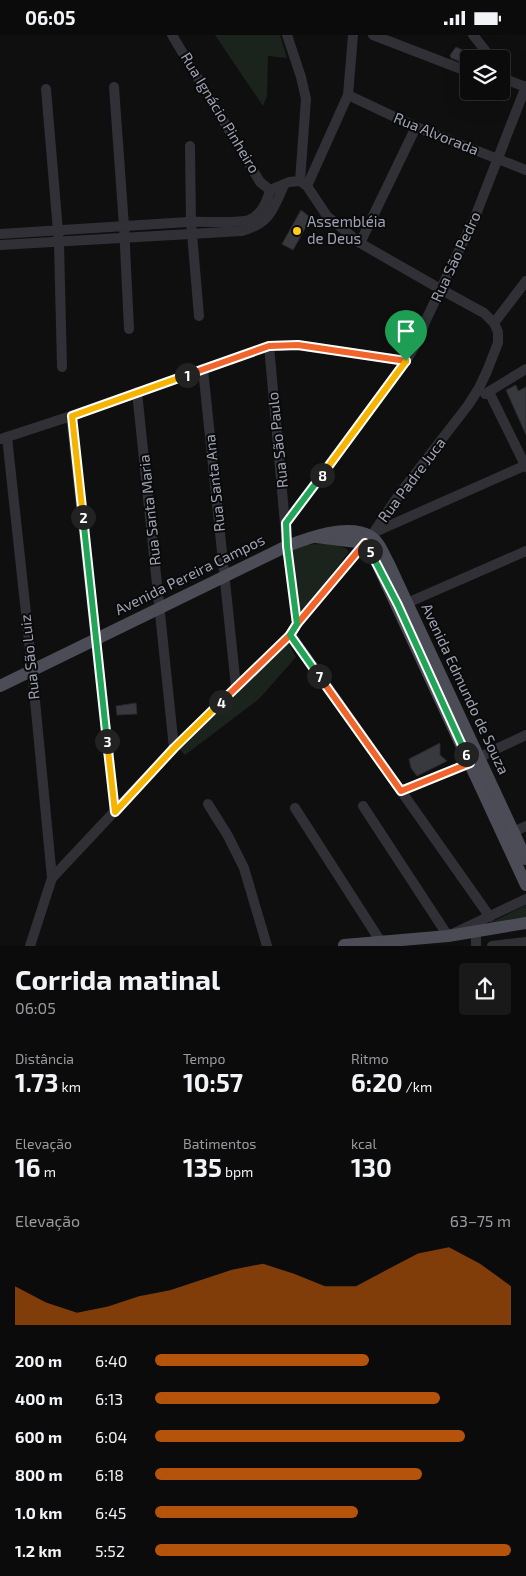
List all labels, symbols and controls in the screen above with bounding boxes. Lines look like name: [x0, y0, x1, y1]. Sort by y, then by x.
text: 06:05: [25, 6, 76, 29]
street label: Rua Ignácio Pinheiro: [178, 49, 264, 176]
map controls: [460, 50, 510, 100]
button: layers: [460, 50, 510, 100]
street label: Rua Alvorada: [391, 108, 481, 158]
street label: Rua São Pedro: [426, 209, 484, 305]
place label: Assembléia de Deus: [307, 212, 386, 247]
marker: Assembléia de Deus: [291, 225, 303, 237]
pin: [385, 310, 427, 361]
icon: arrive: [392, 317, 420, 345]
pin: 1: [174, 363, 200, 387]
text: 1: [184, 367, 191, 384]
street label: Rua São Paulo: [263, 391, 291, 489]
street label: Rua Santa Ana: [200, 433, 228, 533]
street label: Rua Padre Juca: [374, 434, 449, 525]
street label: Rua Santa Maria: [134, 454, 164, 566]
pin: 8: [310, 463, 334, 487]
text: 8: [318, 467, 327, 484]
pin: 2: [70, 505, 96, 529]
text: 2: [79, 509, 88, 526]
street label: Avenida Pereira Campos: [112, 530, 267, 618]
pin: 5: [358, 539, 382, 563]
text: 5: [367, 543, 374, 560]
street label: Avenida Edmundo de Souza: [418, 600, 514, 777]
street label: Rua São Luiz: [16, 614, 42, 701]
pin: 7: [306, 663, 332, 689]
text: 7: [316, 668, 323, 685]
pin: 4: [208, 689, 234, 715]
text: 4: [217, 694, 226, 711]
pin: 3: [94, 729, 120, 753]
text: 3: [104, 733, 111, 750]
pin: 6: [454, 741, 478, 767]
text: 6: [462, 746, 471, 763]
text: Corrida matinal: [15, 962, 220, 996]
button: share: [459, 963, 511, 1015]
text: 06:05: [15, 998, 56, 1017]
text: Distância: [15, 1050, 74, 1067]
text: Tempo: [183, 1050, 225, 1067]
text: Ritmo: [351, 1050, 389, 1067]
text: 1.73: [15, 1067, 58, 1097]
text: 10:57: [183, 1067, 243, 1097]
text: 6:20: [351, 1067, 402, 1097]
text: km: [58, 1078, 81, 1095]
text: /km: [402, 1078, 432, 1095]
text: Elevação: [15, 1135, 72, 1152]
text: Batimentos: [183, 1135, 257, 1152]
text: kcal: [351, 1135, 377, 1152]
text: 16: [15, 1152, 41, 1182]
text: 135: [183, 1152, 222, 1182]
text: 130: [351, 1152, 392, 1182]
text: m: [41, 1163, 56, 1180]
text: bpm: [222, 1163, 253, 1180]
text: Elevação: [15, 1211, 80, 1230]
text: 63–75 m: [450, 1211, 511, 1230]
text: 200 m: [15, 1351, 62, 1370]
text: 6:40: [95, 1351, 127, 1370]
text: 400 m: [15, 1389, 63, 1408]
text: 6:13: [95, 1389, 123, 1408]
text: 600 m: [15, 1427, 62, 1446]
text: 6:04: [95, 1427, 127, 1446]
text: 800 m: [15, 1465, 63, 1484]
text: 6:18: [95, 1465, 124, 1484]
text: 1.0 km: [15, 1503, 62, 1522]
text: 6:45: [95, 1503, 126, 1522]
text: 1.2 km: [15, 1541, 62, 1560]
text: 5:52: [95, 1541, 125, 1560]

